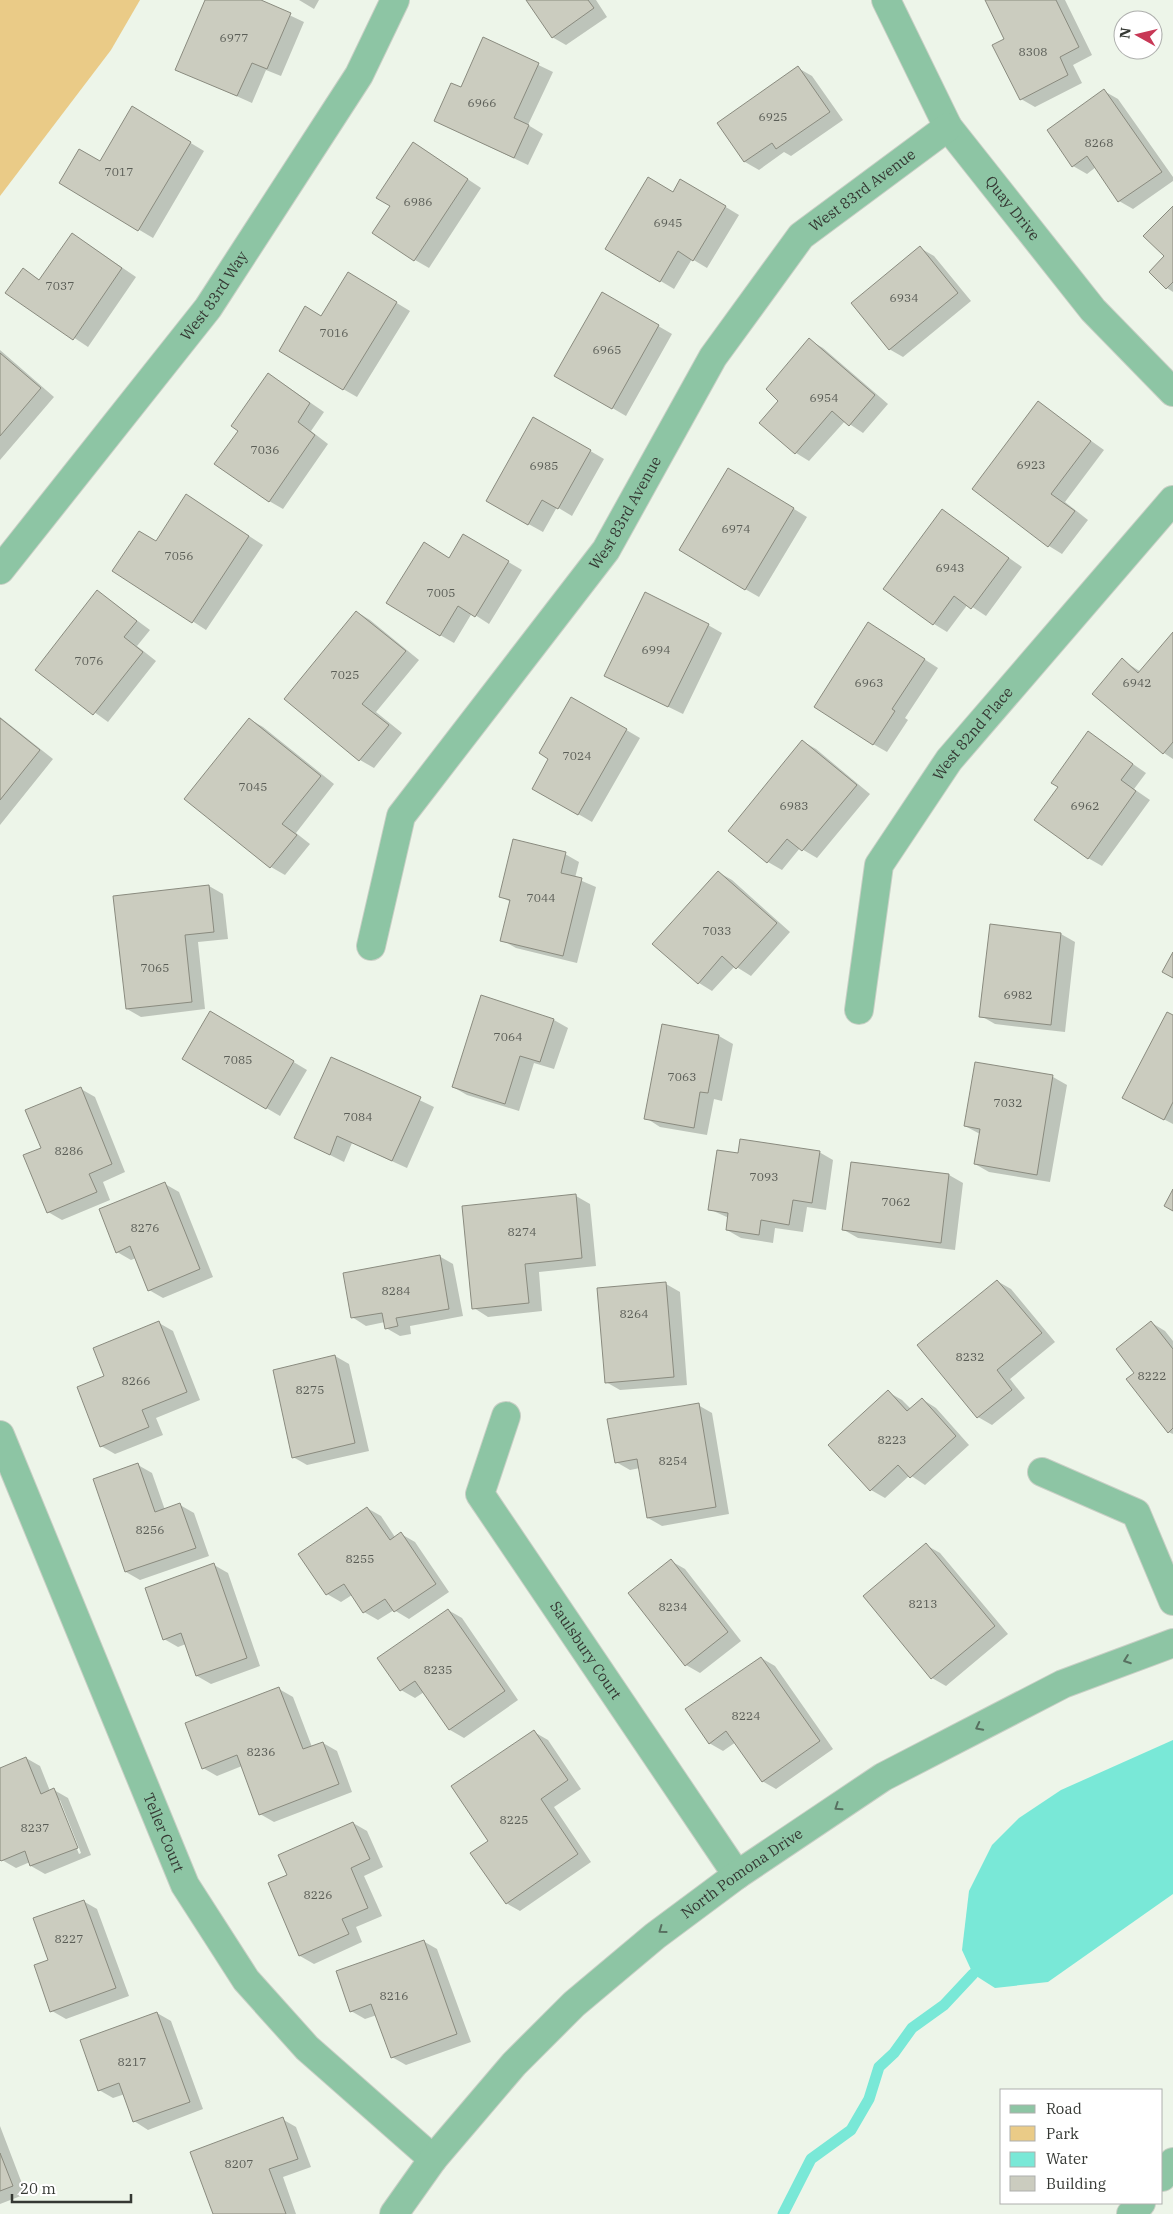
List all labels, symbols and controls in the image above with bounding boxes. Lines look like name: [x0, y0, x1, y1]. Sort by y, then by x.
north arrow: [1113, 10, 1163, 60]
text: N: [1115, 26, 1135, 40]
house number: 6977: [220, 30, 248, 45]
house number: 8308: [1019, 44, 1047, 59]
house number: 6966: [468, 95, 496, 110]
house number: 6925: [759, 109, 787, 124]
house number: 8268: [1085, 135, 1113, 150]
street label: West 83rd Avenue: [805, 144, 919, 236]
house number: 7017: [105, 164, 133, 179]
street label: Quay Drive: [981, 172, 1044, 244]
house number: 6986: [404, 194, 432, 209]
house number: 6945: [654, 215, 682, 230]
street label: West 83rd Way: [176, 247, 251, 344]
house number: 7037: [46, 278, 74, 293]
house number: 6934: [890, 290, 918, 305]
house number: 7016: [320, 325, 348, 340]
house number: 6965: [593, 342, 621, 357]
house number: 6954: [810, 390, 838, 405]
house number: 7036: [251, 442, 279, 457]
street label: West 83rd Avenue: [585, 453, 665, 573]
house number: 6923: [1017, 457, 1045, 472]
house number: 6985: [530, 458, 558, 473]
house number: 6974: [722, 521, 750, 536]
house number: 7056: [165, 548, 193, 563]
house number: 6943: [936, 560, 964, 575]
house number: 7005: [427, 585, 455, 600]
house number: 6994: [642, 642, 670, 657]
house number: 7076: [75, 653, 103, 668]
house number: 7025: [331, 667, 359, 682]
house number: 6963: [855, 675, 883, 690]
house number: 6942: [1123, 675, 1151, 690]
street label: West 82nd Place: [928, 683, 1017, 784]
house number: 7024: [563, 748, 591, 763]
house number: 7045: [239, 779, 267, 794]
house number: 6983: [780, 798, 808, 813]
house number: 6962: [1071, 798, 1099, 813]
house number: 7044: [527, 890, 555, 905]
house number: 7033: [703, 923, 731, 938]
house number: 7065: [141, 960, 169, 975]
house number: 6982: [1004, 987, 1032, 1002]
house number: 7064: [494, 1029, 522, 1044]
house number: 7085: [224, 1052, 252, 1067]
house number: 7063: [668, 1069, 696, 1084]
house number: 7032: [994, 1095, 1022, 1110]
house number: 7084: [344, 1109, 372, 1124]
house number: 8286: [55, 1143, 83, 1158]
house number: 7093: [750, 1169, 778, 1184]
house number: 7062: [882, 1194, 910, 1209]
house number: 8276: [131, 1220, 159, 1235]
house number: 8274: [508, 1224, 536, 1239]
house number: 8284: [382, 1283, 410, 1298]
house number: 8264: [620, 1306, 648, 1321]
house number: 8232: [956, 1349, 984, 1364]
house number: 8222: [1138, 1368, 1166, 1383]
house number: 8266: [122, 1373, 150, 1388]
house number: 8275: [296, 1382, 324, 1397]
house number: 8223: [878, 1432, 906, 1447]
house number: 8254: [659, 1453, 687, 1468]
house number: 8256: [136, 1522, 164, 1537]
house number: 8255: [346, 1551, 374, 1566]
house number: 8213: [909, 1596, 937, 1611]
street label: Saulsbury Court: [546, 1597, 626, 1703]
house number: 8234: [659, 1599, 687, 1614]
one-way arrow: [1124, 1654, 1132, 1664]
house number: 8235: [424, 1662, 452, 1677]
house number: 8224: [732, 1708, 760, 1723]
one-way arrow: [976, 1721, 985, 1731]
house number: 8236: [247, 1744, 275, 1759]
street label: Teller Court: [139, 1790, 189, 1875]
one-way arrow: [834, 1800, 843, 1810]
house number: 8225: [500, 1812, 528, 1827]
house number: 8237: [21, 1820, 49, 1835]
street label: North Pomona Drive: [677, 1824, 806, 1922]
house number: 8226: [304, 1887, 332, 1902]
one-way arrow: [659, 1925, 668, 1933]
house number: 8227: [55, 1931, 83, 1946]
house number: 8216: [380, 1988, 408, 2003]
house number: 8217: [118, 2054, 146, 2069]
legend: [1000, 2089, 1163, 2204]
text: Road: [1046, 2099, 1082, 2118]
text: Park: [1046, 2124, 1079, 2143]
text: Water: [1046, 2149, 1088, 2168]
house number: 8207: [225, 2156, 253, 2171]
scale bar: [12, 2172, 131, 2204]
text: Building: [1046, 2174, 1106, 2193]
text: 20 m: [20, 2179, 56, 2198]

